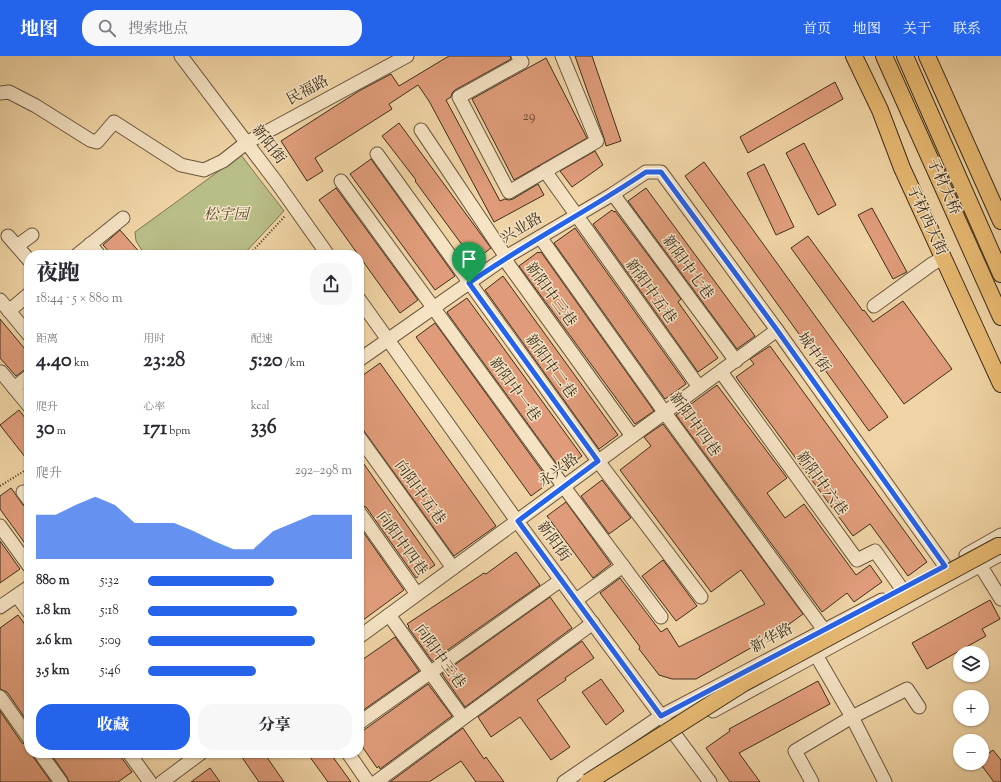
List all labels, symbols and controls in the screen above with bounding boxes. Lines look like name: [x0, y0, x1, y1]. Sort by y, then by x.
search box: [82, 10, 362, 46]
text: 地图: [20, 17, 58, 44]
icon: search: [96, 17, 118, 39]
text: 搜索地点: [128, 19, 188, 40]
text: 首页: [803, 20, 831, 40]
text: 地图: [853, 20, 881, 40]
text: 关于: [903, 20, 931, 40]
text: 联系: [953, 20, 981, 40]
street label: 民福路: [283, 71, 333, 111]
house number: 29: [523, 108, 535, 126]
street label: 新阳街: [246, 121, 290, 169]
street label: 子材大桥: [921, 155, 965, 219]
street label: 子材西大街: [901, 183, 951, 259]
park label: 松宇园: [203, 205, 250, 226]
street label: 兴业路: [497, 208, 547, 250]
street label: 新阳中七巷: [656, 231, 718, 305]
pin: [452, 242, 486, 283]
icon: arrive: [458, 248, 480, 270]
street label: 新阳中五巷: [619, 255, 681, 329]
street label: 新阳中三巷: [519, 258, 581, 332]
text: 夜跑: [36, 259, 80, 291]
button: share: [310, 263, 352, 305]
text: 18:44 · 5 × 880 m: [36, 290, 122, 308]
street label: 城中街: [791, 329, 835, 377]
street label: 新阳中二巷: [519, 330, 581, 404]
text: 距离: [36, 331, 58, 347]
text: 用时: [143, 331, 165, 347]
text: 配速: [251, 331, 273, 347]
text: 4.40: [36, 347, 72, 376]
text: 23:28: [143, 347, 185, 376]
text: 5:20: [251, 347, 283, 376]
street label: 新阳中一巷: [483, 353, 545, 427]
text: km: [72, 355, 89, 371]
text: /km: [283, 355, 305, 371]
street label: 新阳中四巷: [663, 388, 725, 462]
text: kcal: [251, 398, 270, 414]
text: 爬升: [36, 399, 58, 415]
text: 心率: [143, 399, 165, 415]
text: 336: [251, 414, 277, 443]
text: 30: [36, 415, 54, 444]
text: 171: [143, 415, 167, 444]
text: m: [54, 423, 66, 439]
text: bpm: [167, 423, 190, 439]
street label: 新阳中六巷: [790, 447, 852, 521]
street label: 永兴路: [535, 449, 583, 493]
street label: 向阳中五巷: [388, 456, 450, 530]
text: 292–298 m: [295, 462, 352, 480]
text: 爬升: [36, 465, 62, 483]
street label: 向阳中四巷: [370, 507, 432, 581]
street label: 新阳街: [531, 518, 575, 566]
text: 880 m: [36, 572, 69, 590]
text: 5:32: [100, 572, 119, 590]
text: 1.8 km: [36, 602, 71, 620]
text: 5:18: [100, 602, 119, 620]
street label: 新华路: [747, 619, 797, 659]
street label: 向阳中三巷: [408, 620, 470, 694]
text: 2.6 km: [36, 632, 72, 650]
text: 5:09: [100, 632, 121, 650]
map controls: [953, 646, 989, 770]
button: layers: [953, 646, 989, 682]
text: 3.5 km: [36, 662, 70, 680]
text: 5:46: [100, 662, 121, 680]
button: +: [953, 690, 989, 726]
button: 收藏: [36, 704, 190, 750]
button: 分享: [198, 704, 352, 750]
button: −: [953, 734, 989, 770]

